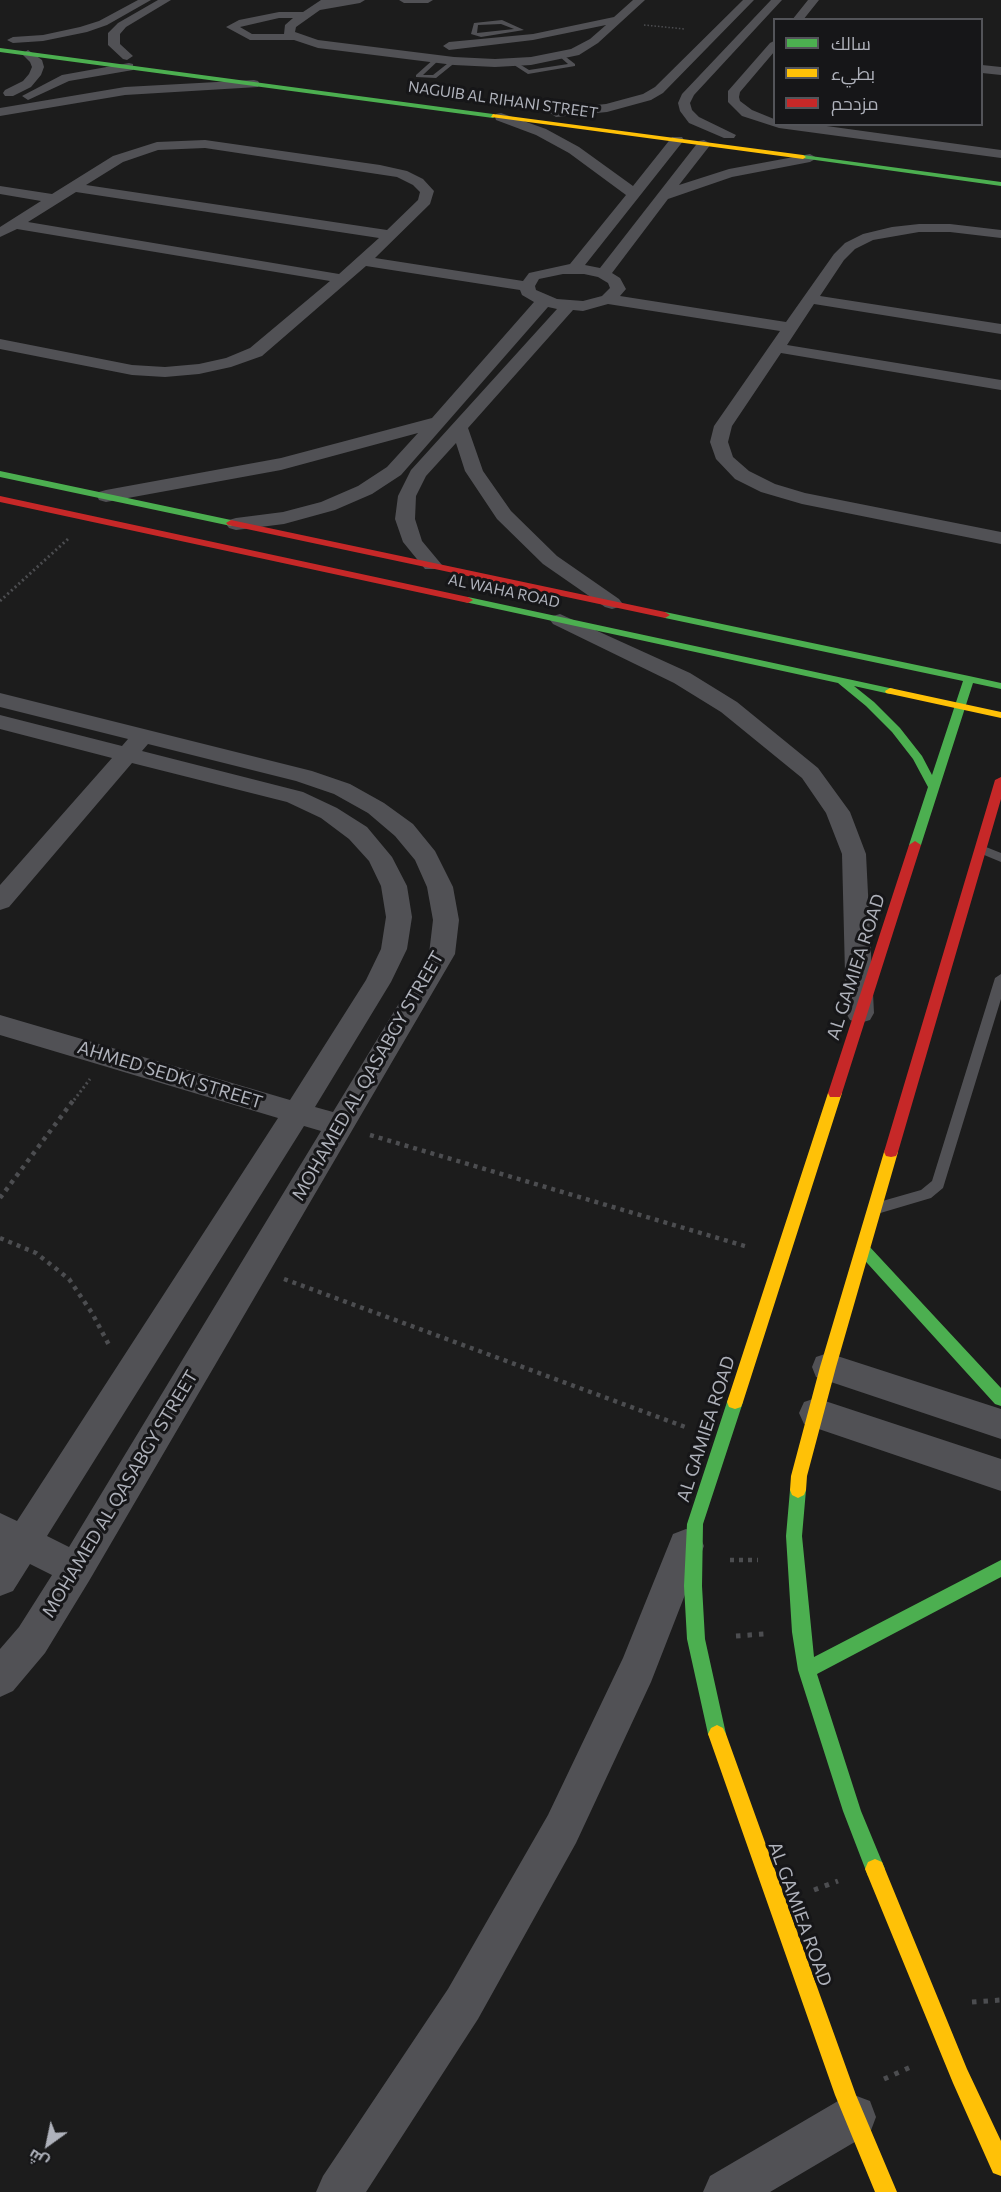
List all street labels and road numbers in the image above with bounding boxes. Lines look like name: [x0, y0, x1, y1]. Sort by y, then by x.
street label: NAGUIB AL RIHANI STREET: [407, 78, 599, 122]
street label: AL WAHA ROAD: [446, 570, 562, 612]
street label: AL GAMIEA ROAD: [822, 891, 890, 1043]
street label: MOHAMED AL QASABGY STREET: [288, 947, 448, 1205]
street label: AHMED SEDKI STREET: [75, 1037, 265, 1113]
street label: AL GAMIEA ROAD: [672, 1353, 740, 1505]
street label: MOHAMED AL QASABGY STREET: [38, 1367, 202, 1621]
street label: AL GAMIEA ROAD: [764, 1839, 836, 1989]

